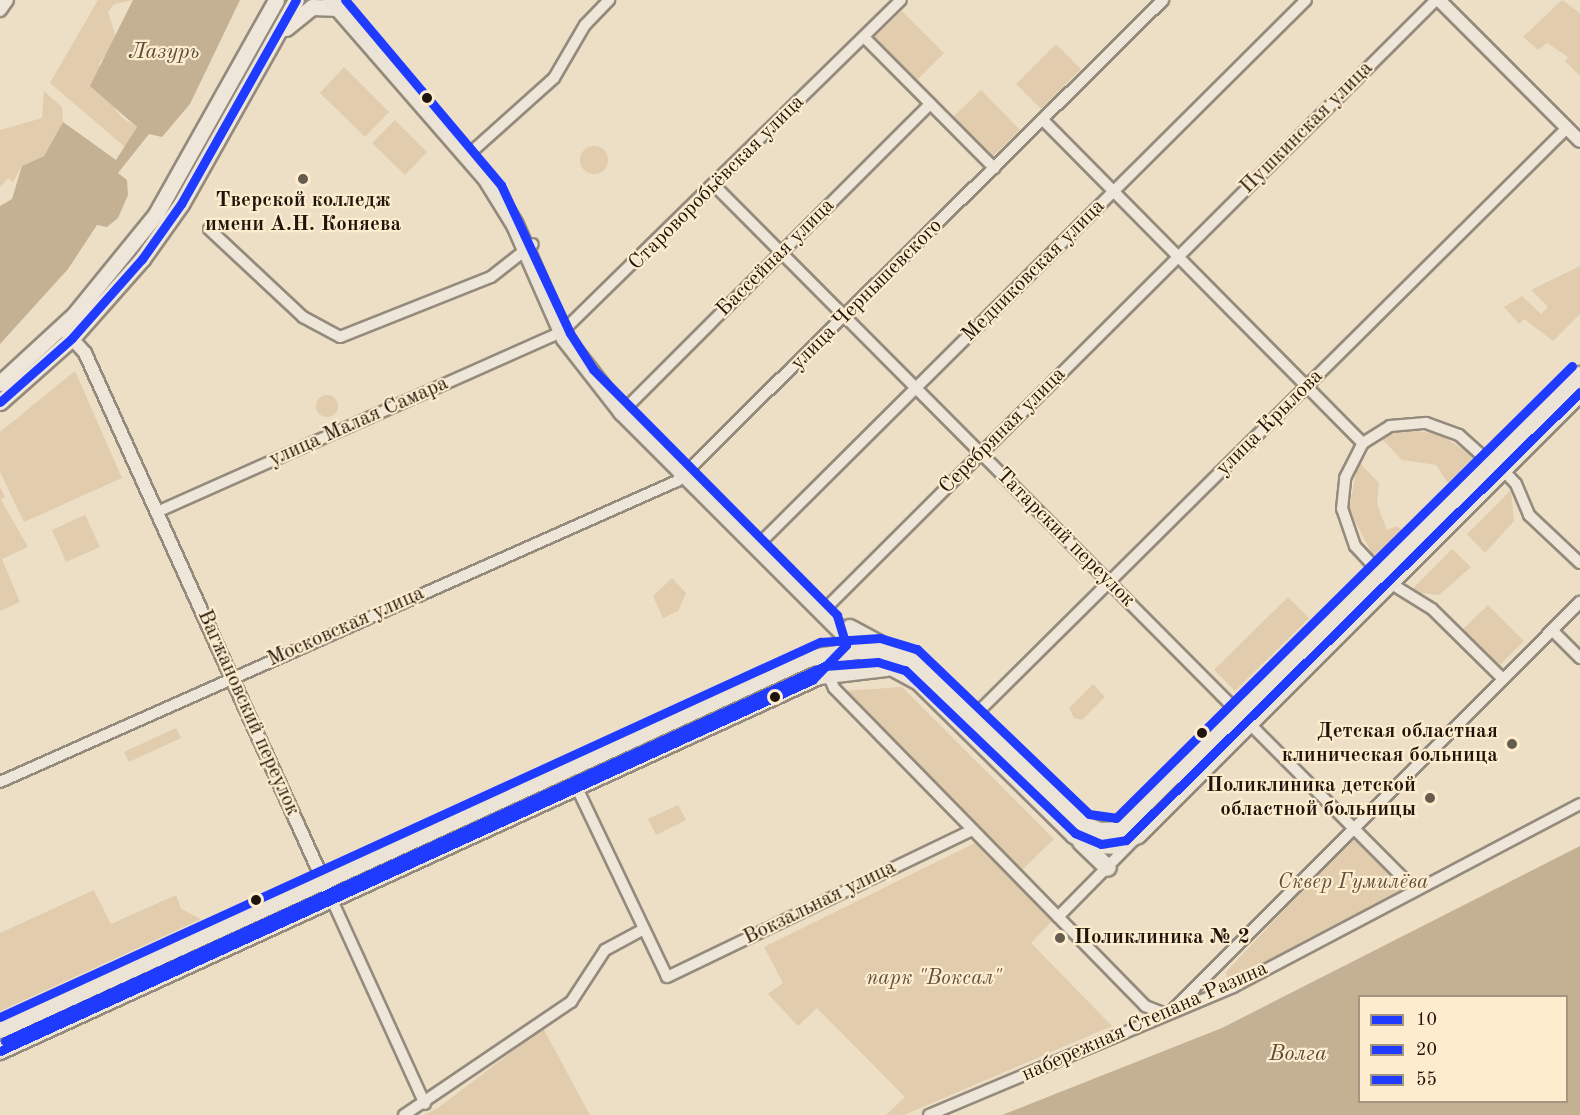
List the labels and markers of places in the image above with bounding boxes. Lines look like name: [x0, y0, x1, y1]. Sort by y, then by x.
unlabelled marker: [421, 92, 433, 104]
marker: Тверской колледж имени А.Н. Коняева: [296, 172, 310, 186]
place label: Тверской колледж имени А.Н. Коняева: [205, 188, 401, 238]
unlabelled marker: [769, 691, 781, 703]
place label: Детская областная клиническая больница: [1282, 719, 1498, 769]
unlabelled marker: [1196, 727, 1208, 739]
marker: Детская областная клиническая больница: [1503, 735, 1521, 753]
place label: Поликлиника детской областной больницы: [1206, 773, 1416, 823]
marker: Поликлиника детской областной больницы: [1421, 789, 1439, 807]
unlabelled marker: [250, 894, 262, 906]
place label: Поликлиника № 2: [1074, 925, 1250, 951]
marker: Поликлиника № 2: [1051, 929, 1069, 947]

